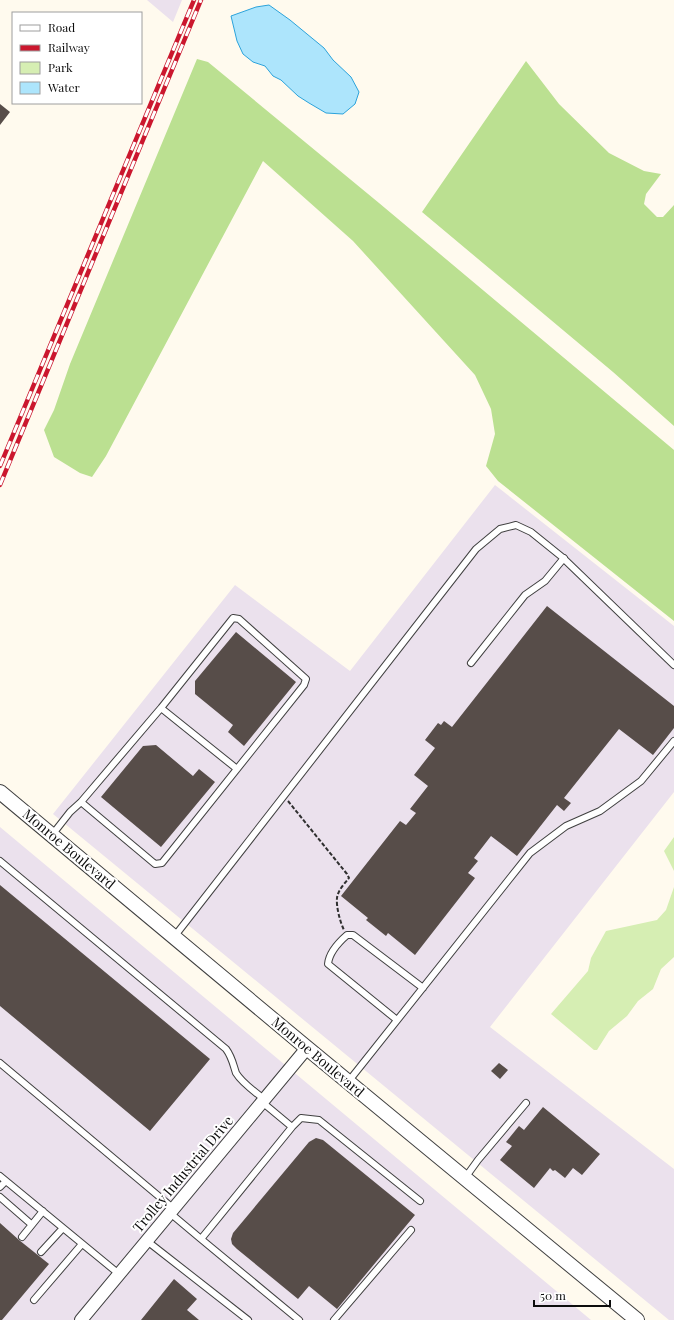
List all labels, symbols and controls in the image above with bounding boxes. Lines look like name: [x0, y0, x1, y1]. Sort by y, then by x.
legend: [12, 12, 142, 104]
text: Road: [48, 19, 75, 35]
text: Railway: [48, 39, 90, 55]
text: Park: [48, 59, 73, 75]
text: Water: [47, 79, 81, 95]
street label: Monroe Boulevard: [19, 804, 120, 893]
street label: Monroe Boulevard: [268, 1012, 369, 1101]
street label: Trolley Industrial Drive: [128, 1111, 237, 1236]
scale bar: [534, 1282, 610, 1308]
text: 50 m: [540, 1287, 566, 1303]

